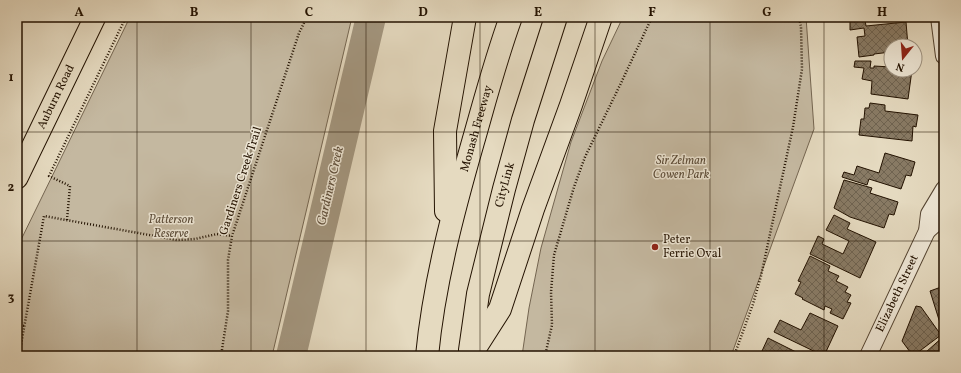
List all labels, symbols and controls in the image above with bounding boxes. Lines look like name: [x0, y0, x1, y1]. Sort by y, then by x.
text: A: [74, 4, 84, 22]
text: B: [190, 4, 199, 22]
text: C: [305, 4, 313, 22]
text: D: [418, 4, 428, 22]
text: E: [534, 4, 542, 22]
text: F: [648, 4, 656, 22]
text: G: [762, 4, 772, 22]
text: H: [877, 4, 887, 22]
north arrow: [883, 38, 923, 78]
text: N: [894, 58, 907, 74]
street label: Auburn Road: [34, 62, 79, 132]
text: 1: [8, 69, 14, 87]
street label: Monash Freeway: [457, 83, 497, 174]
street label: Gardiners Creek Trail: [216, 124, 266, 237]
water label: Gardiners Creek: [313, 145, 349, 227]
park label: Sir Zelman Cowen Park: [653, 153, 710, 183]
street label: CityLink: [492, 160, 519, 209]
text: 2: [8, 179, 15, 197]
park label: Patterson Reserve: [149, 212, 193, 242]
place label: Peter Ferrie Oval: [663, 232, 722, 262]
marker: Peter Ferrie Oval: [650, 242, 660, 252]
street label: Elizabeth Street: [872, 252, 923, 335]
text: 3: [8, 289, 15, 307]

